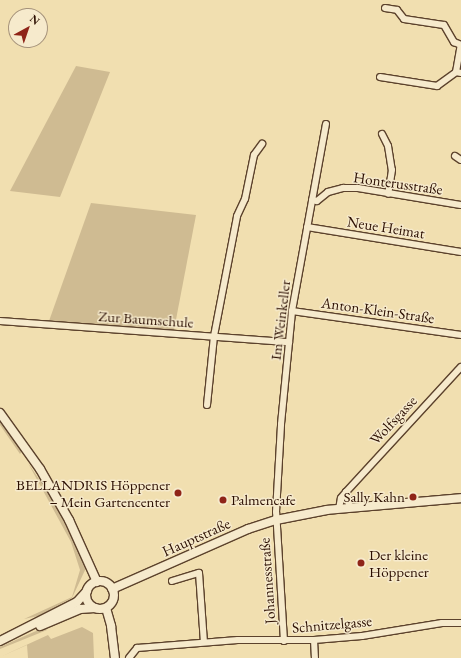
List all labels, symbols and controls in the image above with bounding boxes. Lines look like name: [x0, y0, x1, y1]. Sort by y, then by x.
north arrow: [8, 8, 48, 48]
text: N: [27, 11, 43, 28]
street label: Honterusstraße: [352, 168, 444, 198]
street label: Neue Heimat: [346, 212, 426, 242]
street label: Im Weinkeller: [266, 279, 294, 361]
street label: Anton-Klein-Straße: [320, 293, 436, 327]
street label: Zur Baumschule: [98, 307, 194, 331]
street label: Wolfsgasse: [366, 392, 420, 448]
place label: BELLANDRIS Höppener – Mein Gartencenter: [16, 475, 170, 510]
marker: BELLANDRIS Höppener – Mein Gartencenter: [173, 488, 183, 498]
place label: Sally Kahn: [343, 488, 405, 506]
place label: Palmencafe: [231, 491, 296, 509]
marker: Sally Kahn: [408, 492, 418, 502]
marker: Palmencafe: [218, 495, 228, 505]
street label: Hauptstraße: [159, 514, 233, 560]
street label: Johannesstraße: [255, 537, 279, 625]
place label: Der kleine Höppener: [369, 545, 429, 580]
marker: Der kleine Höppener: [356, 558, 366, 568]
street label: Schnitzelgasse: [291, 612, 373, 636]

